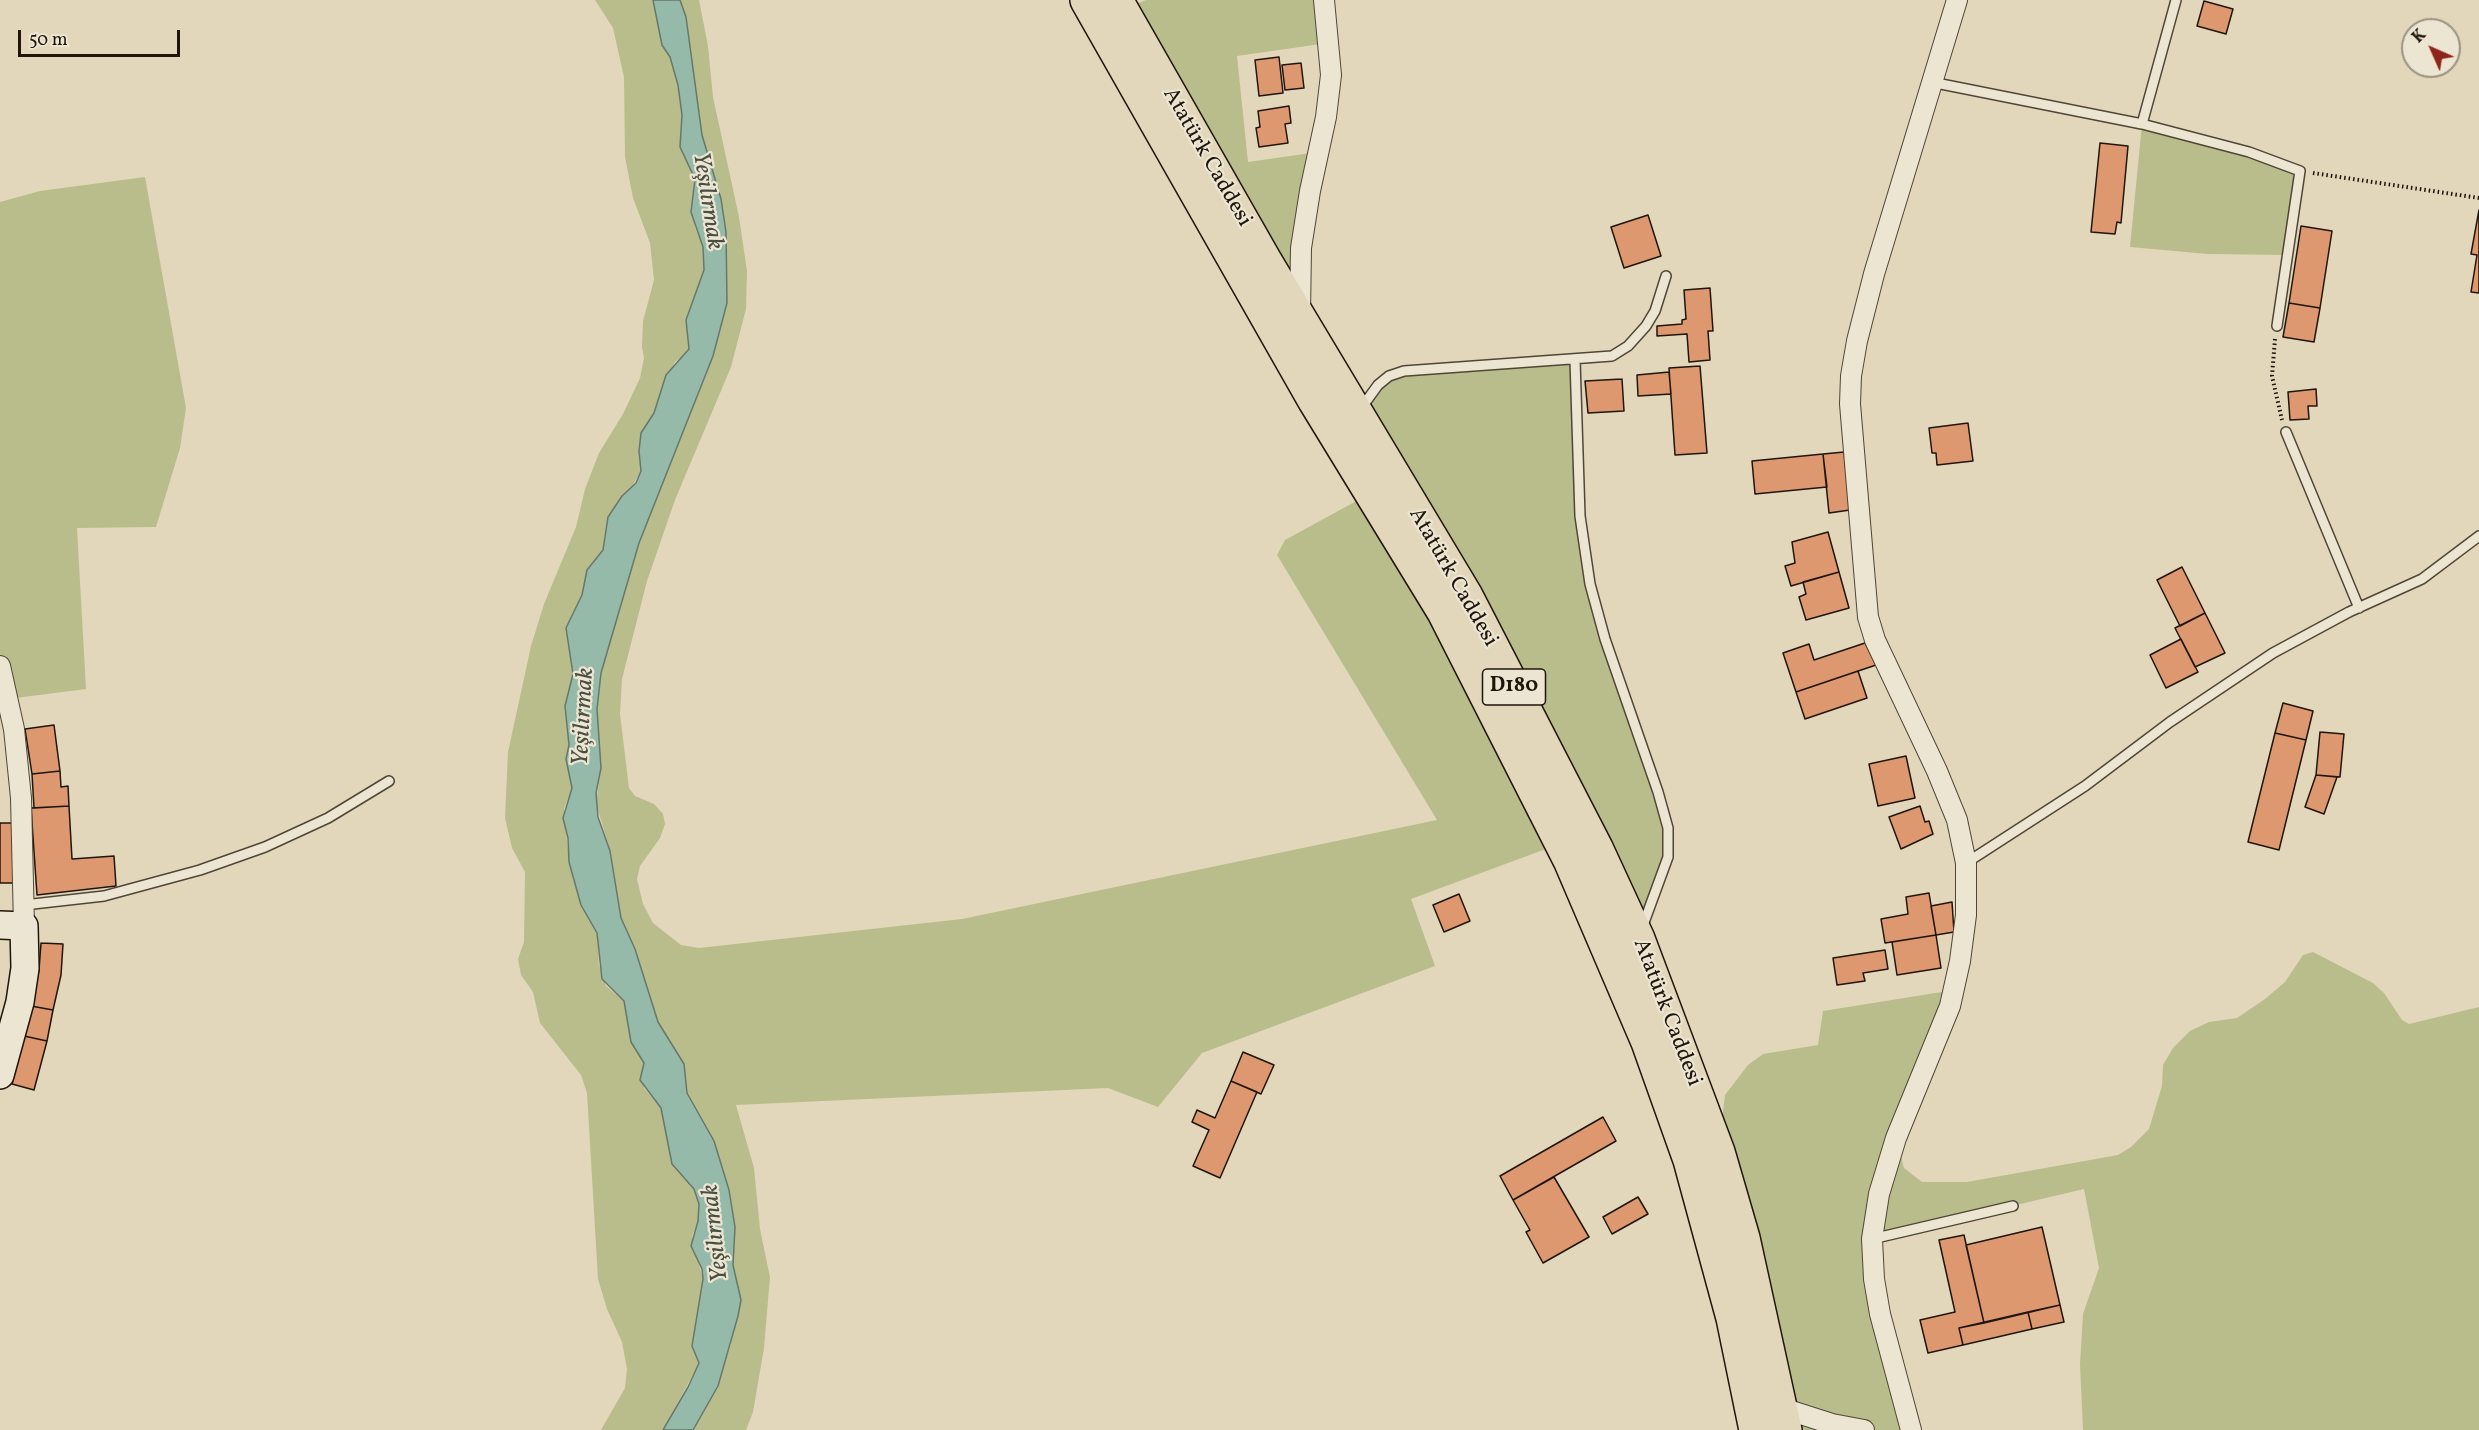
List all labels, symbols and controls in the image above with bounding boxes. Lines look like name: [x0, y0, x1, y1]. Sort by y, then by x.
scale bar: [21, 18, 183, 56]
north arrow: [2401, 18, 2461, 78]
text: K: [2408, 25, 2432, 49]
text: 50 m: [29, 28, 68, 53]
street label: Atatürk Caddesi: [1156, 84, 1256, 232]
water label: Yeşilırmak: [684, 150, 728, 252]
street label: Atatürk Caddesi: [1402, 504, 1502, 652]
water label: Yeşilırmak: [568, 667, 602, 767]
road number: D180: [1482, 669, 1546, 705]
street label: Atatürk Caddesi: [1626, 936, 1706, 1090]
water label: Yeşilırmak: [698, 1183, 736, 1283]

